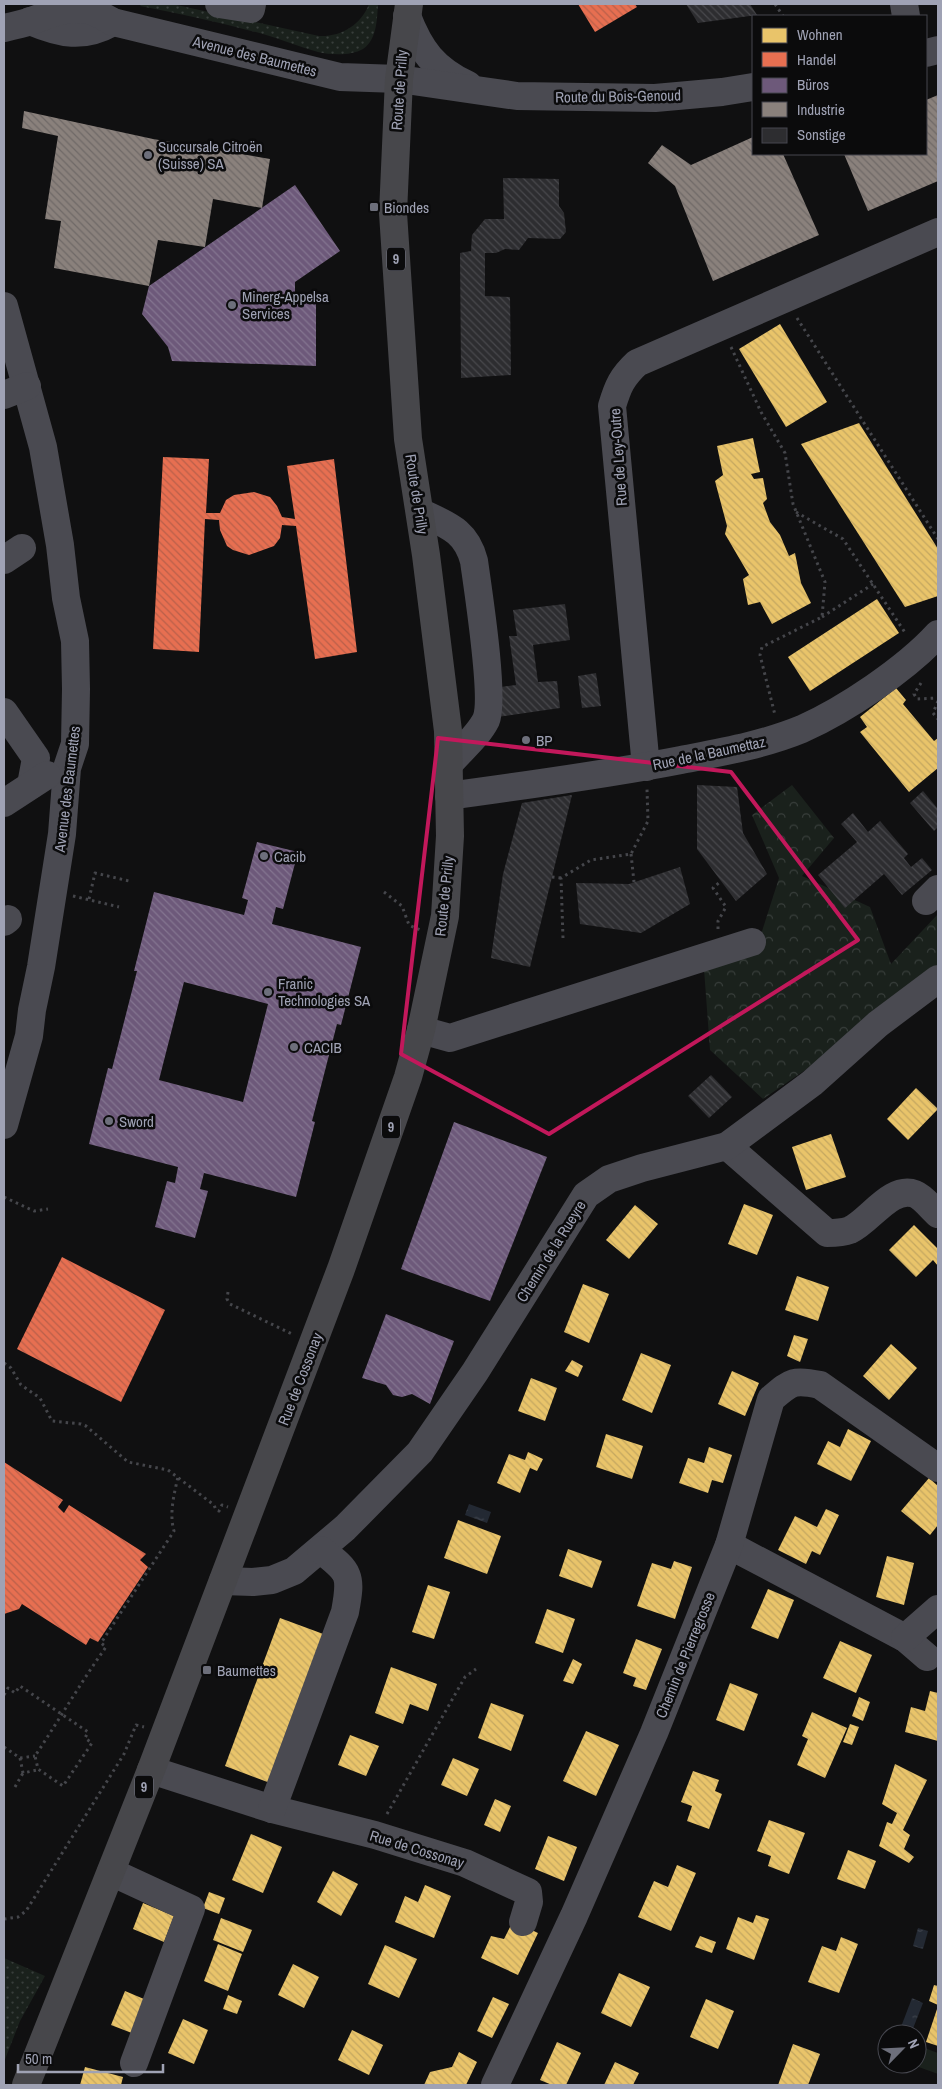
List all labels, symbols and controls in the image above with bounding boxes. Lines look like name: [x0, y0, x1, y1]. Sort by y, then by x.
legend: [752, 15, 927, 155]
text: Wohnen: [797, 24, 843, 45]
street label: Avenue des Baumettes: [190, 30, 319, 82]
street label: Route de Prilly: [386, 48, 412, 131]
text: Handel: [797, 49, 836, 70]
text: Büros: [797, 74, 829, 95]
street label: Route du Bois-Genoud: [555, 84, 681, 108]
text: Industrie: [797, 99, 845, 120]
text: Sonstige: [797, 124, 846, 145]
place label: Succursale Citroën (Suisse) SA: [158, 136, 263, 174]
marker: Succursale Citroën (Suisse) SA: [142, 149, 154, 161]
place label: Biondes: [384, 197, 429, 218]
marker: Biondes: [368, 201, 380, 213]
road number: 9: [387, 248, 405, 270]
place label: Minerg-Appelsa Services: [242, 286, 329, 324]
marker: Minerg-Appelsa Services: [226, 299, 238, 311]
street label: Rue de Ley-Outre: [604, 407, 632, 507]
street label: Route de Prilly: [400, 453, 434, 536]
street label: Avenue des Baumettes: [49, 725, 85, 854]
place label: BP: [536, 730, 552, 751]
street label: Rue de la Baumettaz: [651, 731, 767, 775]
marker: BP: [520, 734, 532, 746]
place label: Cacib: [274, 846, 306, 867]
marker: Cacib: [258, 850, 270, 862]
street label: Route de Prilly: [429, 854, 459, 937]
place label: Franic Technologies SA: [278, 973, 371, 1011]
marker: Franic Technologies SA: [262, 986, 274, 998]
place label: CACIB: [304, 1037, 342, 1058]
marker: CACIB: [288, 1041, 300, 1053]
place label: Sword: [119, 1111, 154, 1132]
marker: Sword: [103, 1115, 115, 1127]
road number: 9: [382, 1116, 400, 1138]
street label: Chemin de la Rueyre: [511, 1196, 591, 1306]
street label: Rue de Cossonay: [273, 1329, 328, 1428]
street label: Chemin de Pierregrosse: [650, 1589, 720, 1721]
place label: Baumettes: [217, 1660, 276, 1681]
marker: Baumettes: [201, 1664, 213, 1676]
road number: 9: [135, 1775, 153, 1798]
street label: Rue de Cossonay: [367, 1825, 468, 1874]
north arrow: [877, 2024, 927, 2074]
text: N: [904, 2036, 924, 2051]
scale bar: [18, 2042, 162, 2074]
text: 50 m: [25, 2048, 52, 2069]

